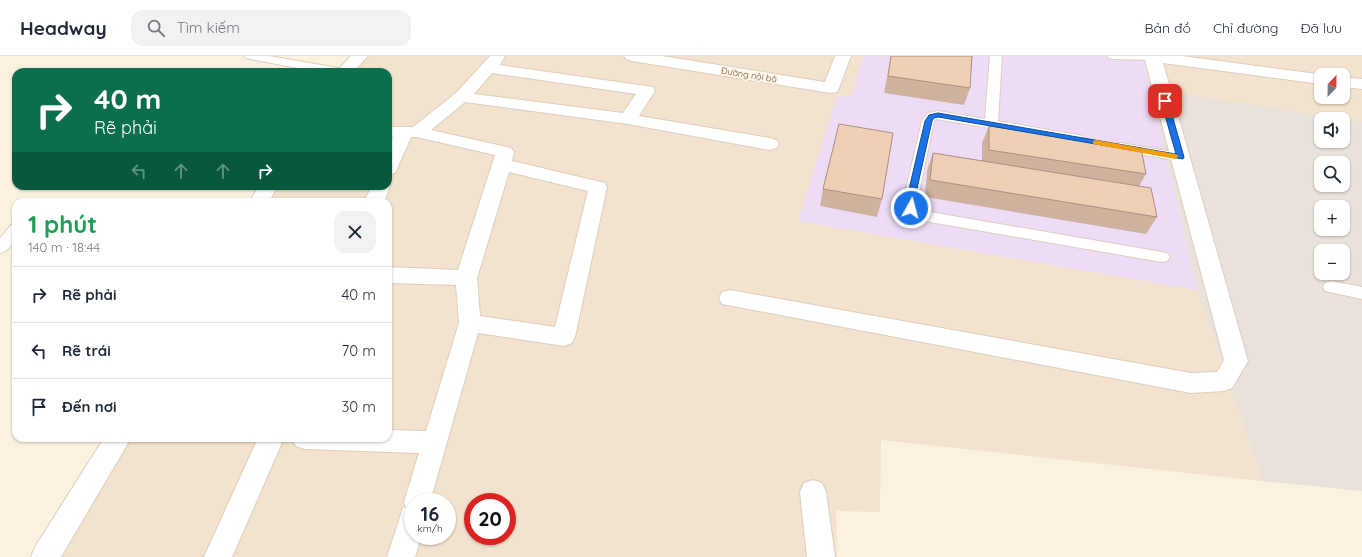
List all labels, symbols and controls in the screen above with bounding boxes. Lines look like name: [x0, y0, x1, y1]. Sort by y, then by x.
search box: [131, 10, 411, 46]
text: Headway: [20, 16, 107, 40]
icon: search: [145, 17, 167, 39]
text: Tìm kiếm: [177, 18, 240, 37]
text: Bản đồ: [1144, 19, 1191, 37]
text: Chỉ đường: [1213, 19, 1279, 37]
text: Đã lưu: [1301, 19, 1342, 37]
street label: Đường nội bộ: [720, 65, 778, 84]
north arrow: [1314, 68, 1350, 104]
map controls: [1314, 68, 1350, 280]
text: 40 m: [94, 81, 161, 116]
icon: right: [28, 84, 80, 136]
pin: [1148, 84, 1182, 118]
icon: arrive: [1154, 90, 1176, 112]
button: sound: [1314, 112, 1350, 148]
text: Rẽ phải: [94, 116, 157, 139]
button: search: [1314, 156, 1350, 192]
icon: left: [128, 160, 150, 182]
icon: ahead: [170, 160, 192, 182]
icon: ahead: [212, 160, 234, 182]
icon: right: [254, 160, 276, 182]
position arrow: [890, 187, 932, 229]
button: +: [1314, 200, 1350, 236]
text: 1 phút: [28, 209, 97, 239]
button: close: [334, 211, 376, 253]
text: 140 m · 18:44: [28, 239, 100, 255]
button: −: [1314, 244, 1350, 280]
icon: right: [28, 284, 50, 306]
text: Rẽ phải: [62, 285, 116, 304]
text: 40 m: [341, 285, 376, 304]
icon: left: [28, 340, 50, 362]
text: Rẽ trái: [62, 341, 111, 360]
text: 70 m: [342, 341, 376, 360]
icon: arrive: [28, 396, 50, 418]
text: Đến nơi: [62, 397, 117, 416]
text: 30 m: [341, 397, 376, 416]
speed limit sign: 20: [464, 493, 516, 545]
text: 16: [421, 501, 439, 526]
text: km/h: [417, 522, 443, 535]

